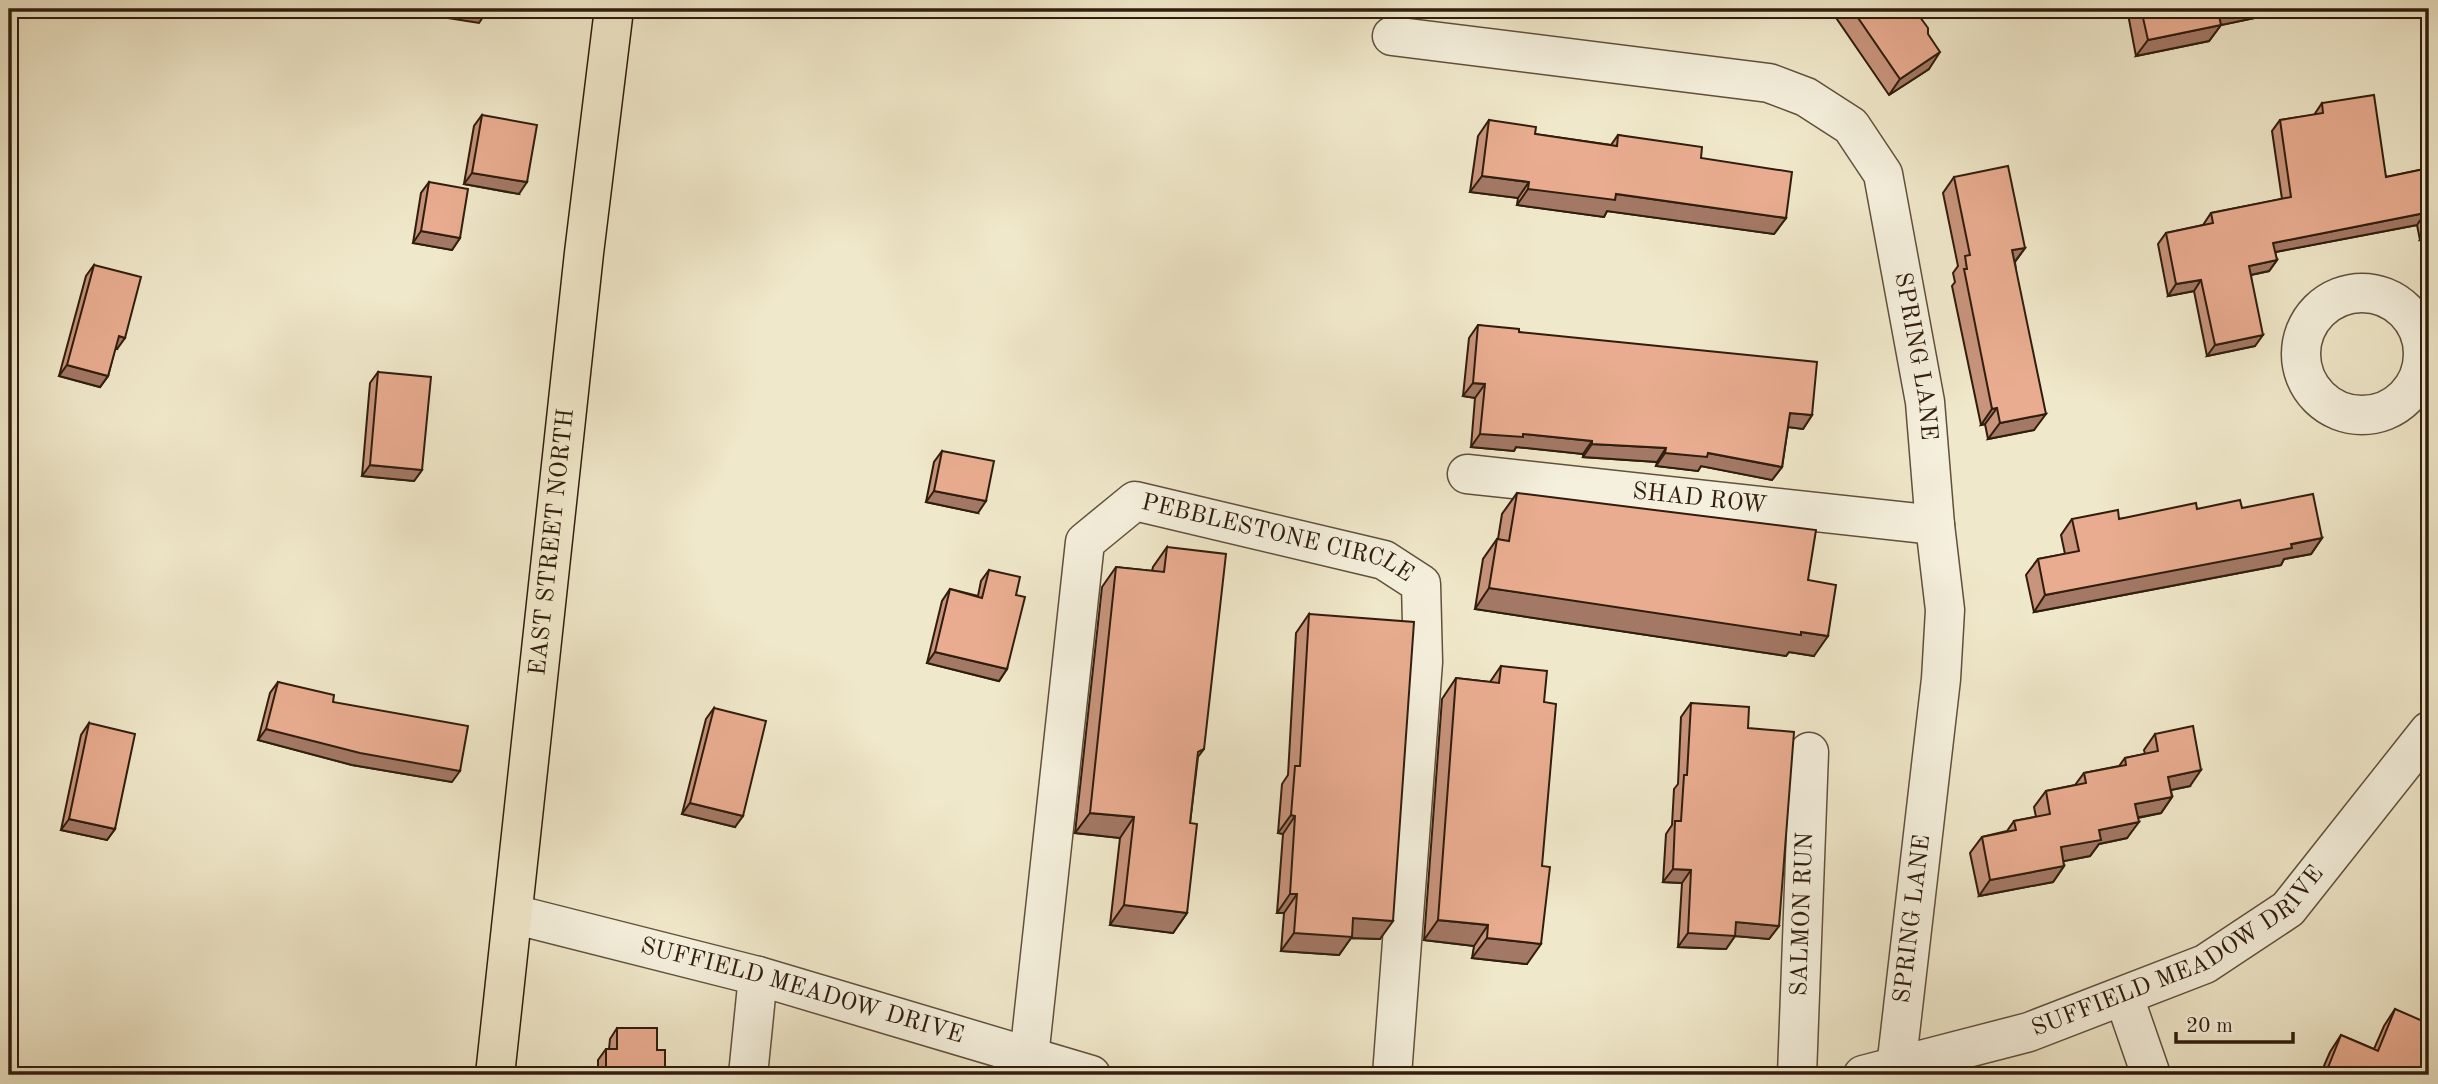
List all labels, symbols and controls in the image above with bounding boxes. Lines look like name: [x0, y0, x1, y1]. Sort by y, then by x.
street label: SPRING LANE: [1889, 271, 1940, 441]
street label: EAST STREET NORTH: [526, 407, 579, 677]
street label: SHAD ROW: [1631, 480, 1769, 519]
street label: PEBBLESTONE CIRCLE: [1139, 491, 1417, 587]
street label: SALMON RUN: [1788, 831, 1818, 997]
street label: SPRING LANE: [1891, 833, 1935, 1005]
street label: SUFFIELD MEADOW DRIVE: [2029, 862, 2329, 1042]
street label: SUFFIELD MEADOW DRIVE: [638, 935, 966, 1048]
scale bar: [2176, 1000, 2293, 1044]
text: 20 m: [2186, 1016, 2233, 1037]

